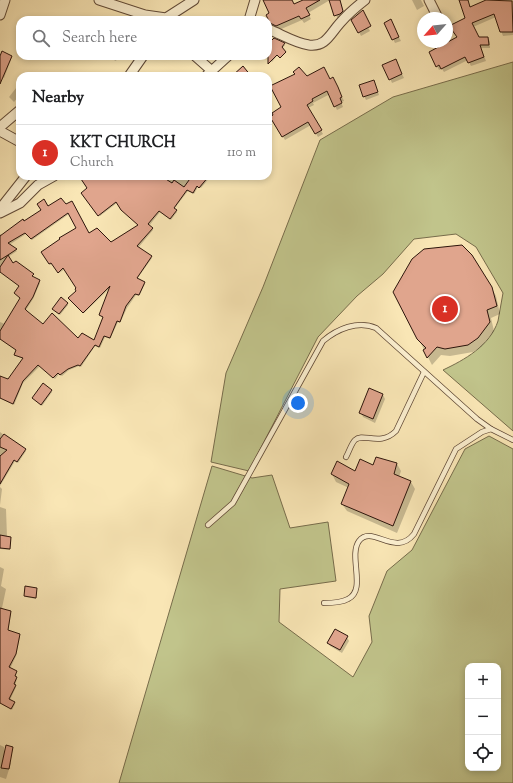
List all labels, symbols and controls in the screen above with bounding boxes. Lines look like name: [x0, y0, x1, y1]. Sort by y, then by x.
north arrow: [417, 12, 453, 48]
search box: [16, 16, 272, 60]
icon: search: [30, 27, 52, 49]
text: Search here: [62, 28, 137, 49]
text: Nearby: [32, 86, 84, 110]
text: KKT CHURCH: [70, 133, 176, 154]
text: 1: [43, 144, 47, 162]
text: 110 m: [227, 144, 256, 162]
text: Church: [70, 154, 114, 172]
pin: 1: [432, 294, 458, 324]
your location: [288, 393, 308, 413]
map controls: [465, 663, 501, 771]
button: +: [465, 663, 501, 699]
button: −: [465, 699, 501, 735]
button: locate: [465, 735, 501, 771]

